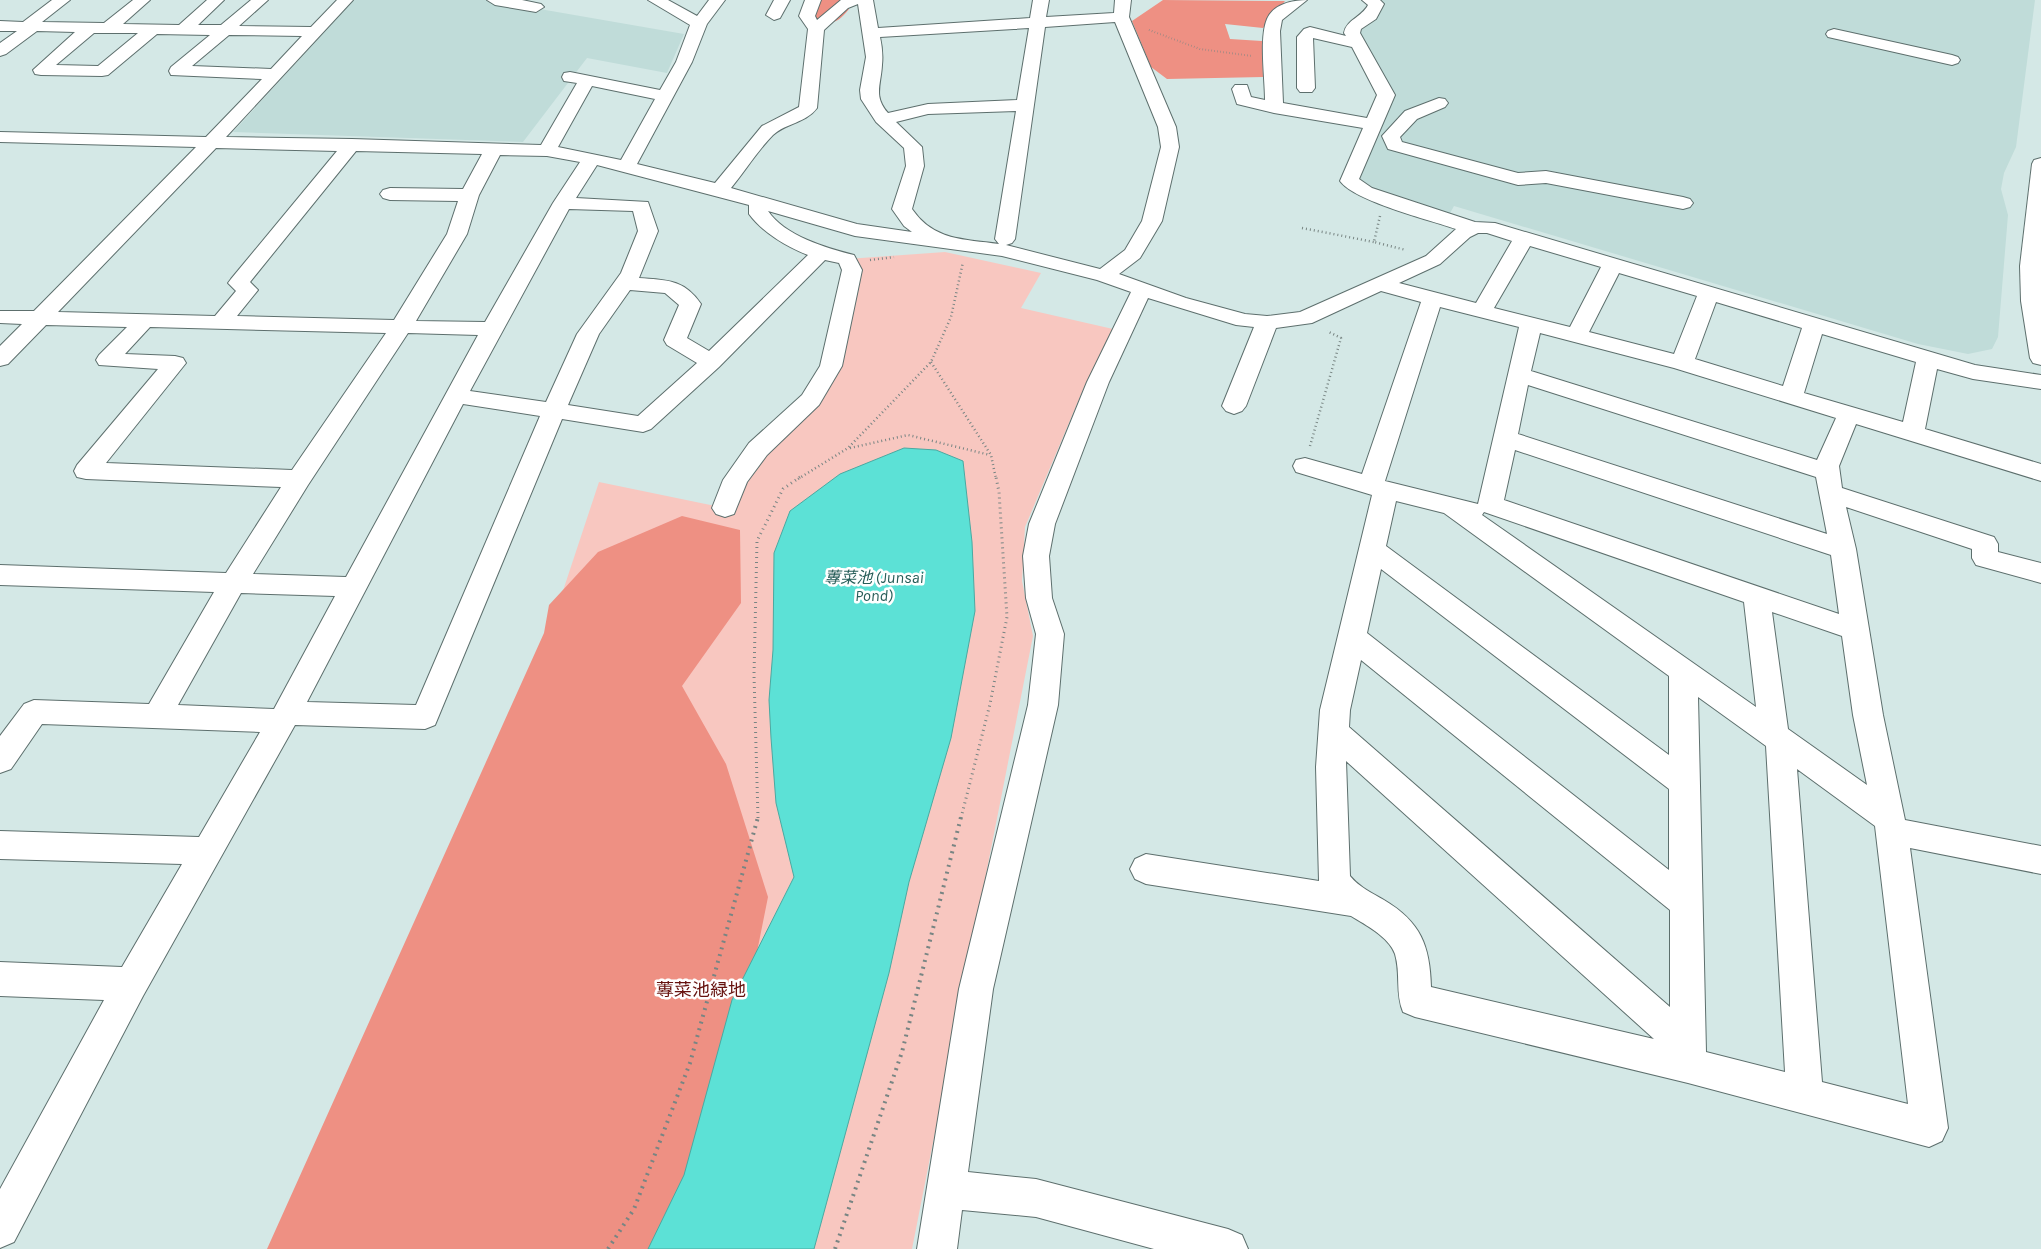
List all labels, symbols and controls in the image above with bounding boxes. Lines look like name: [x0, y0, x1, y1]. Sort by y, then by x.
water label: 蓴菜池 (Junsai Pond): [824, 568, 924, 605]
park label: 蓴菜池緑地: [656, 979, 746, 1001]

